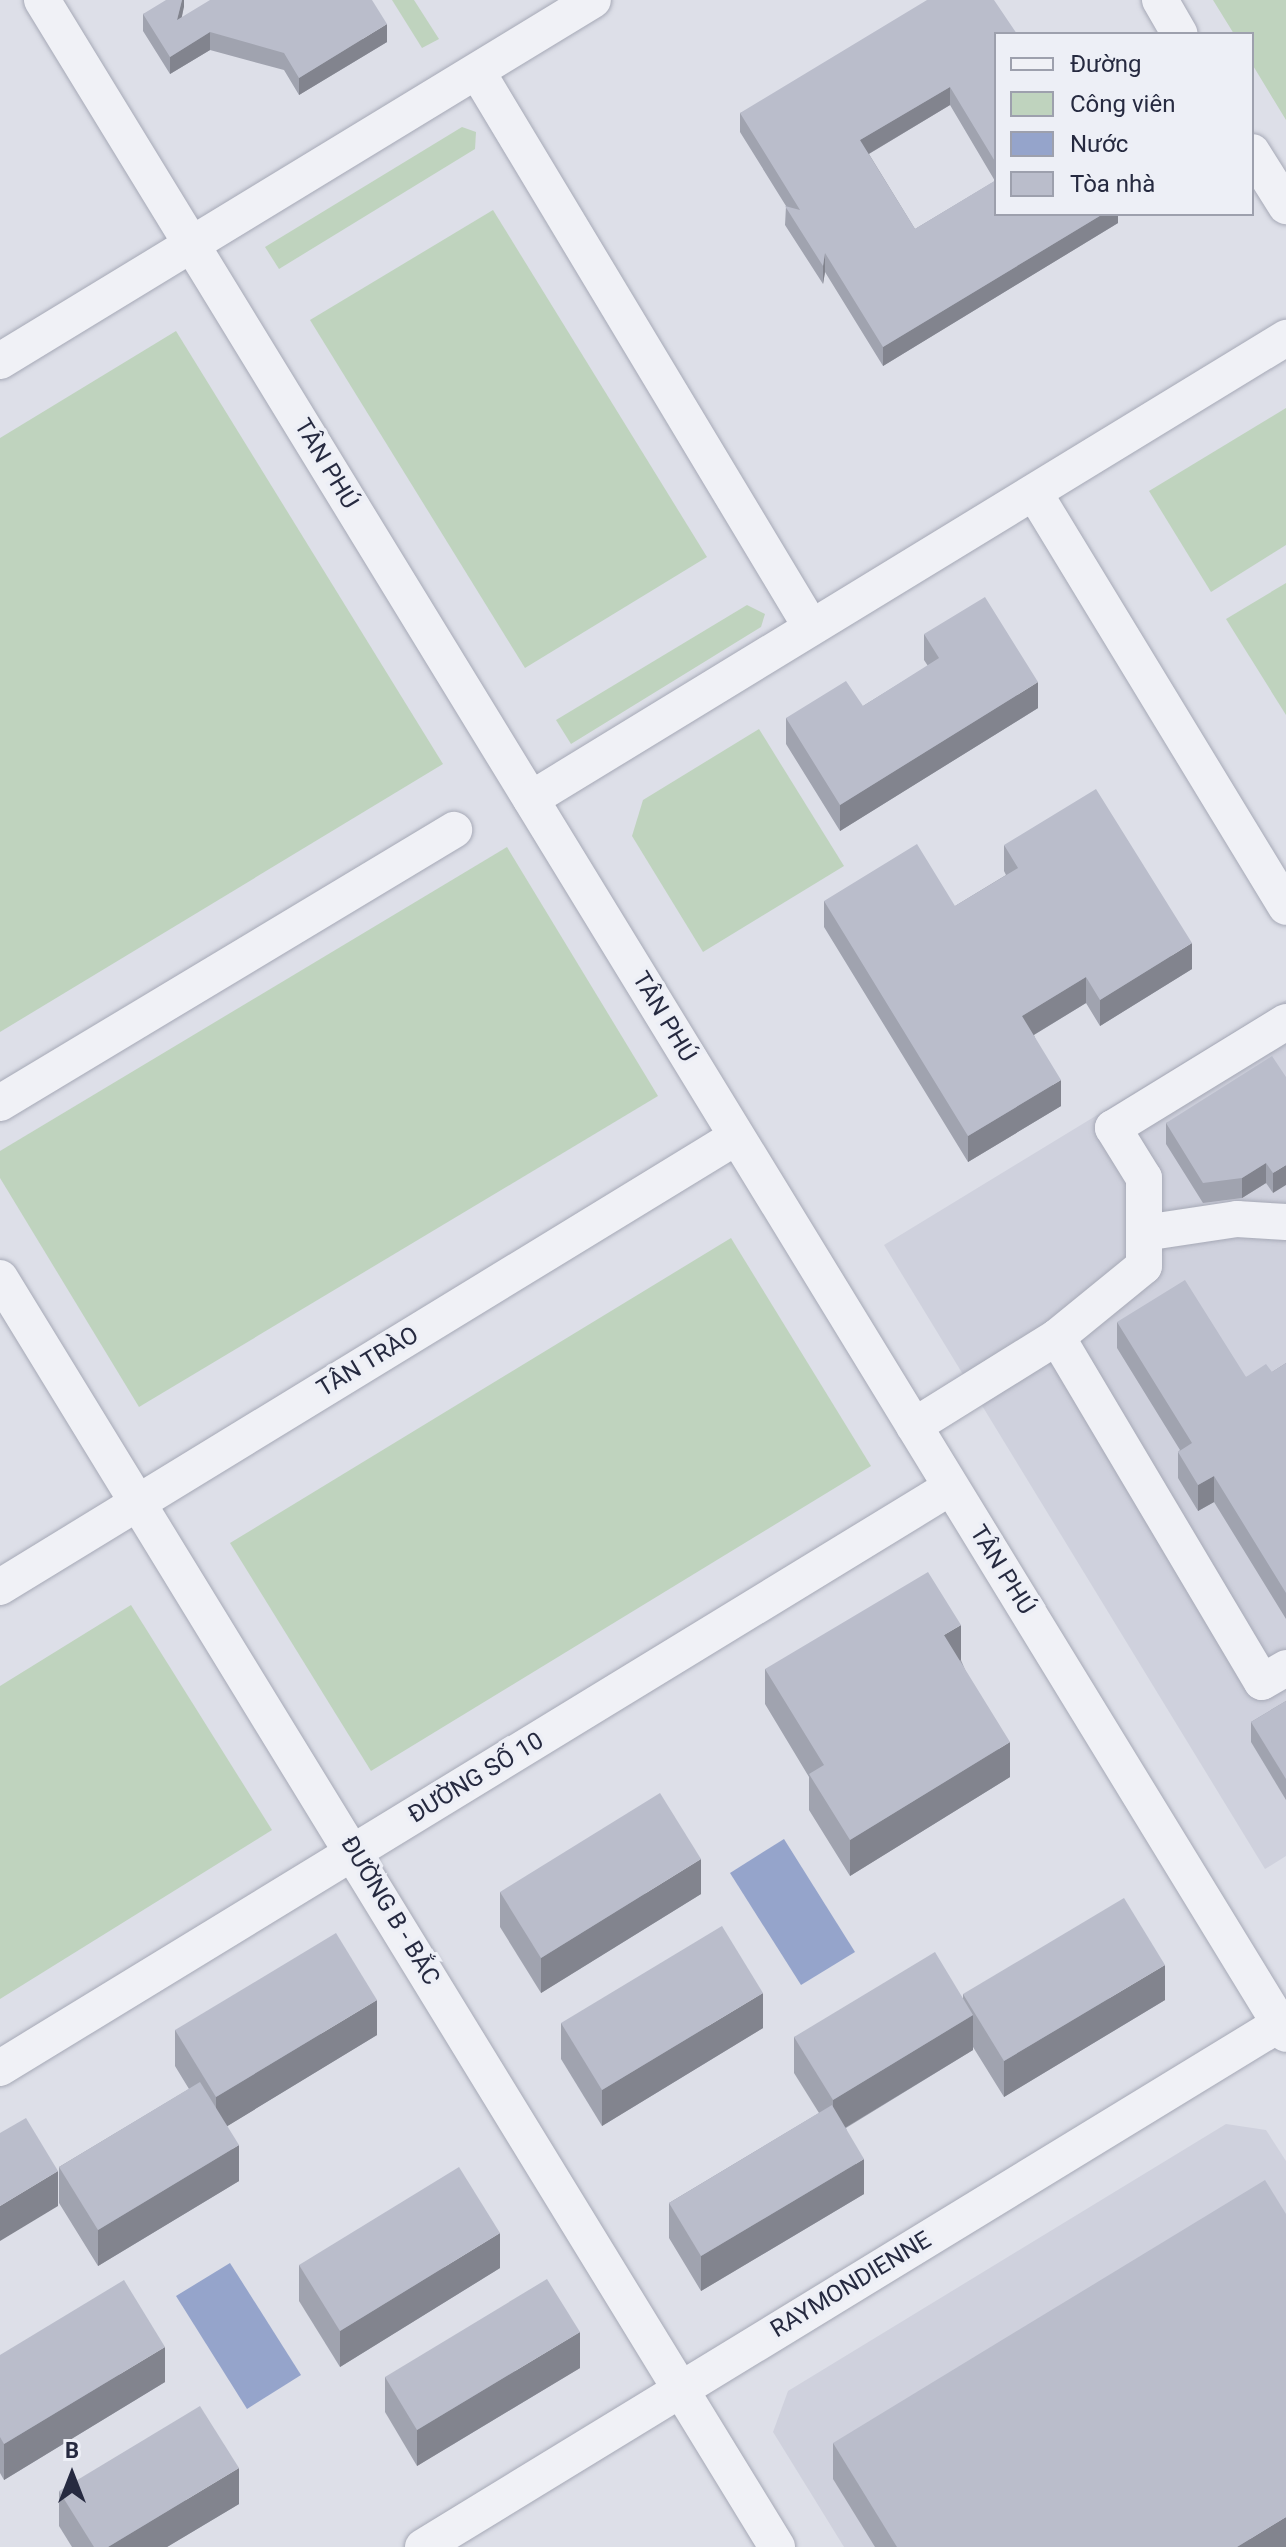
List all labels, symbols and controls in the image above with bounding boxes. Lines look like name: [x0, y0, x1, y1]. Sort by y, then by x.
legend: [994, 32, 1254, 216]
text: Đường: [1070, 50, 1141, 78]
text: Công viên: [1070, 90, 1175, 118]
text: Nước: [1070, 130, 1128, 158]
text: Tòa nhà: [1070, 170, 1155, 198]
street label: TÂN PHÚ: [288, 414, 364, 514]
street label: TÂN PHÚ: [626, 967, 702, 1067]
street label: TÂN TRÀO: [312, 1320, 424, 1404]
street label: TÂN PHÚ: [963, 1520, 1041, 1620]
street label: ĐƯỜNG SỐ 10: [403, 1726, 549, 1830]
street label: ĐƯỜNG B - BẮC: [334, 1831, 446, 1991]
street label: RAYMONDIENNE: [766, 2226, 936, 2344]
north arrow: [32, 2435, 112, 2515]
text: B: [65, 2438, 79, 2463]

